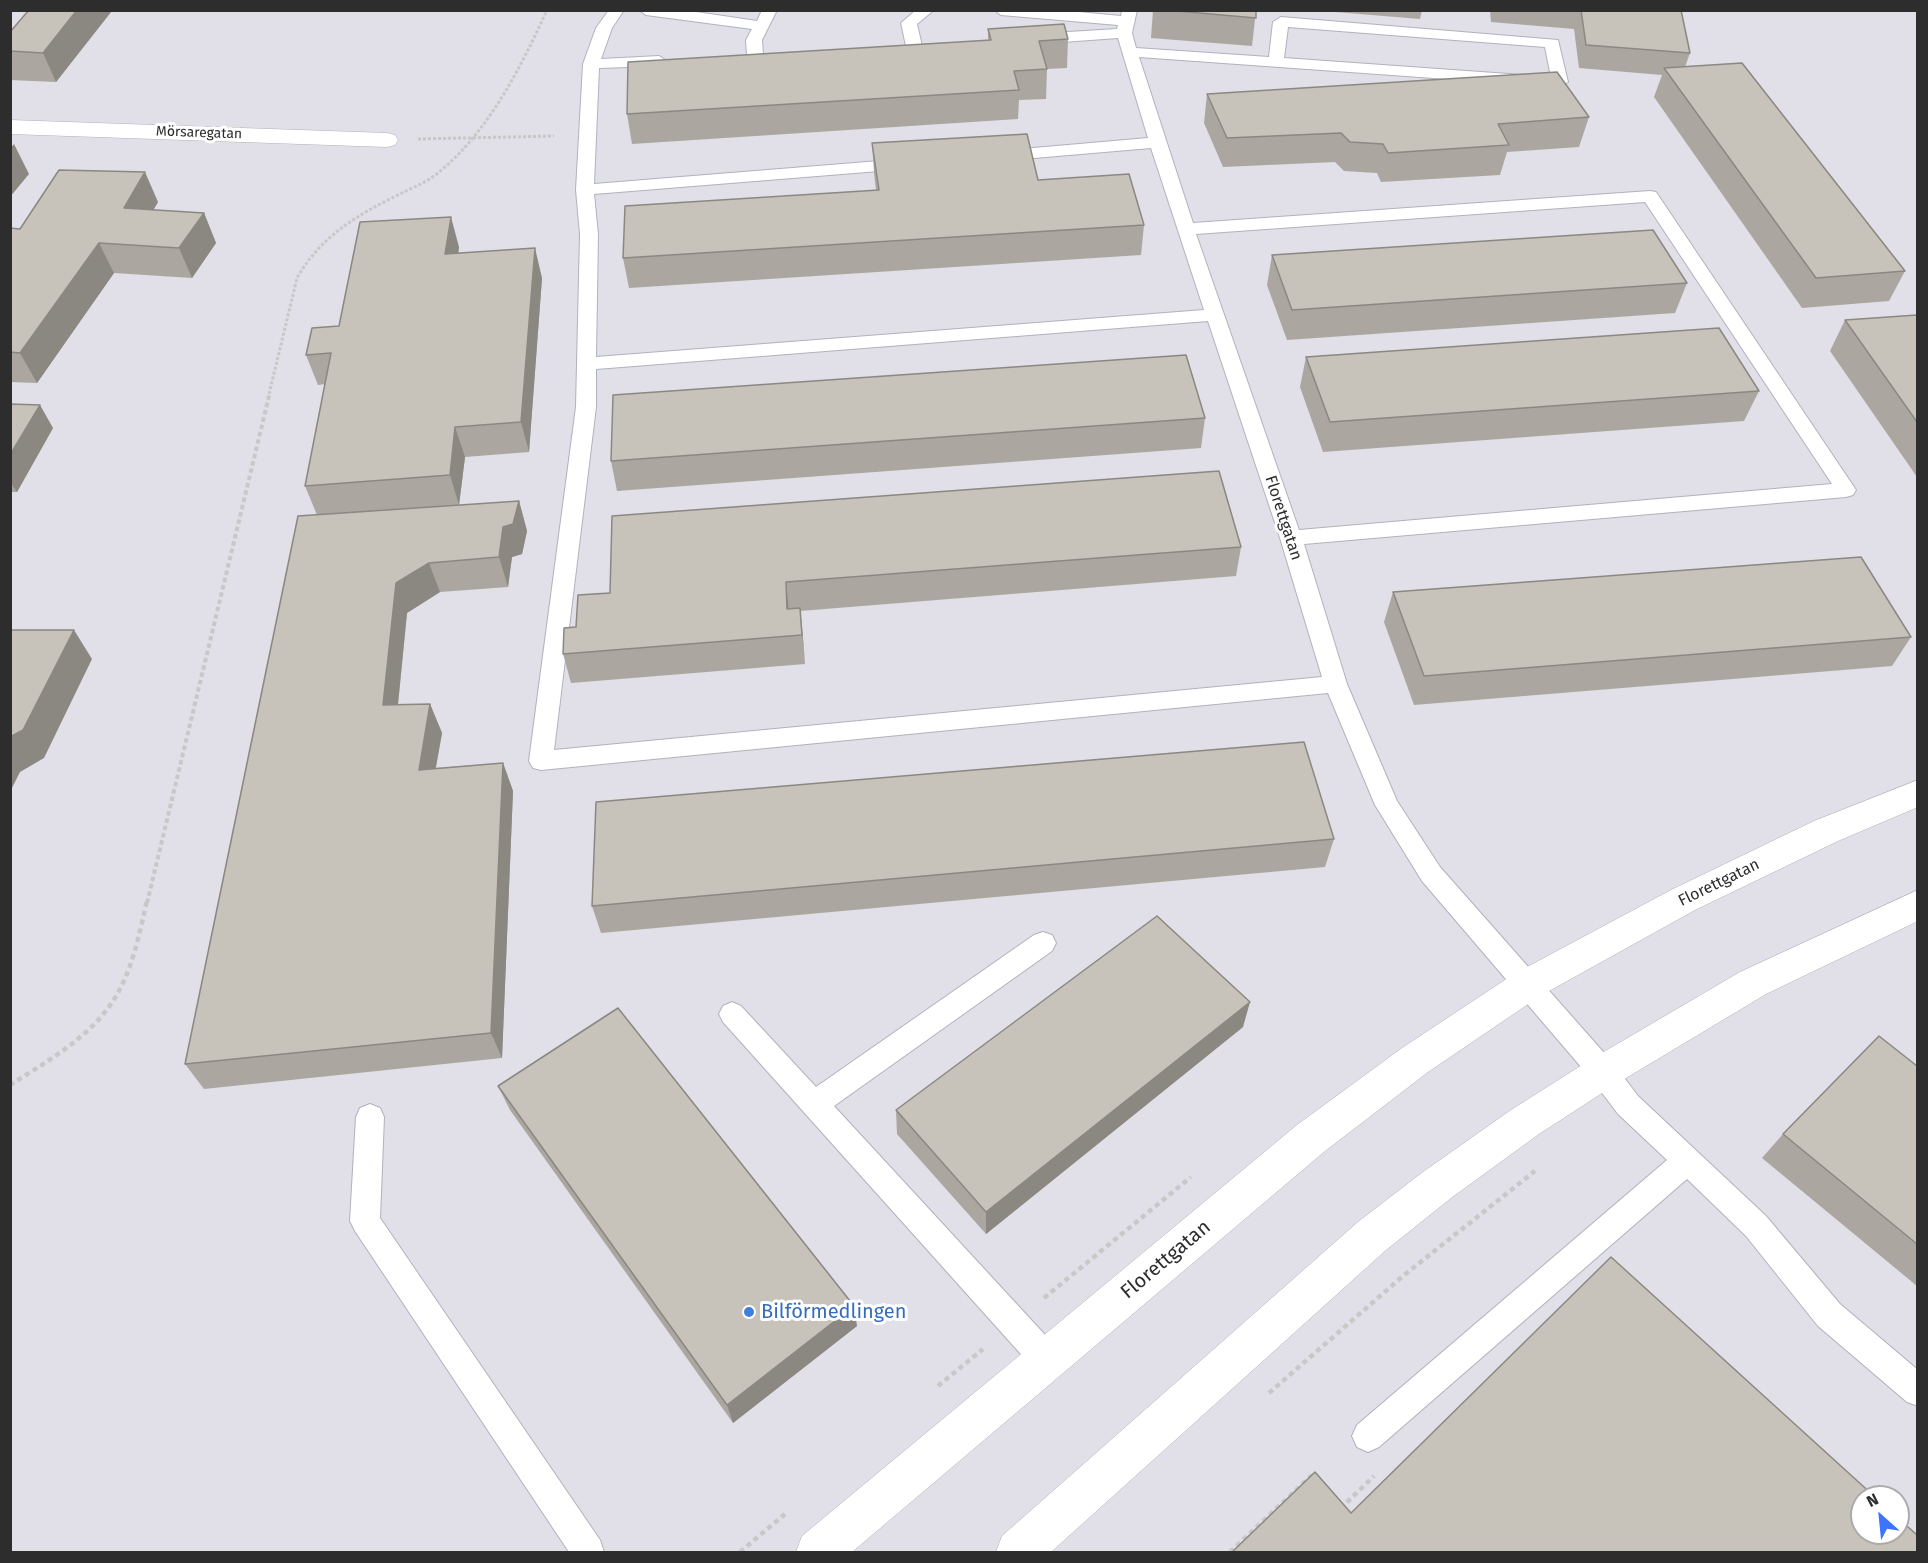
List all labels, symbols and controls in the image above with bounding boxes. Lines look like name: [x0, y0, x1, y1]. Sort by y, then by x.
street label: Mörsaregatan: [156, 123, 242, 143]
street label: Florettgatan: [1260, 473, 1306, 563]
street label: Florettgatan: [1675, 855, 1763, 911]
street label: Florettgatan: [1116, 1216, 1216, 1304]
place label: Bilförmedlingen: [761, 1300, 906, 1324]
marker: Bilförmedlingen: [742, 1305, 756, 1319]
north arrow: [1850, 1485, 1910, 1545]
text: N: [1863, 1489, 1882, 1511]

